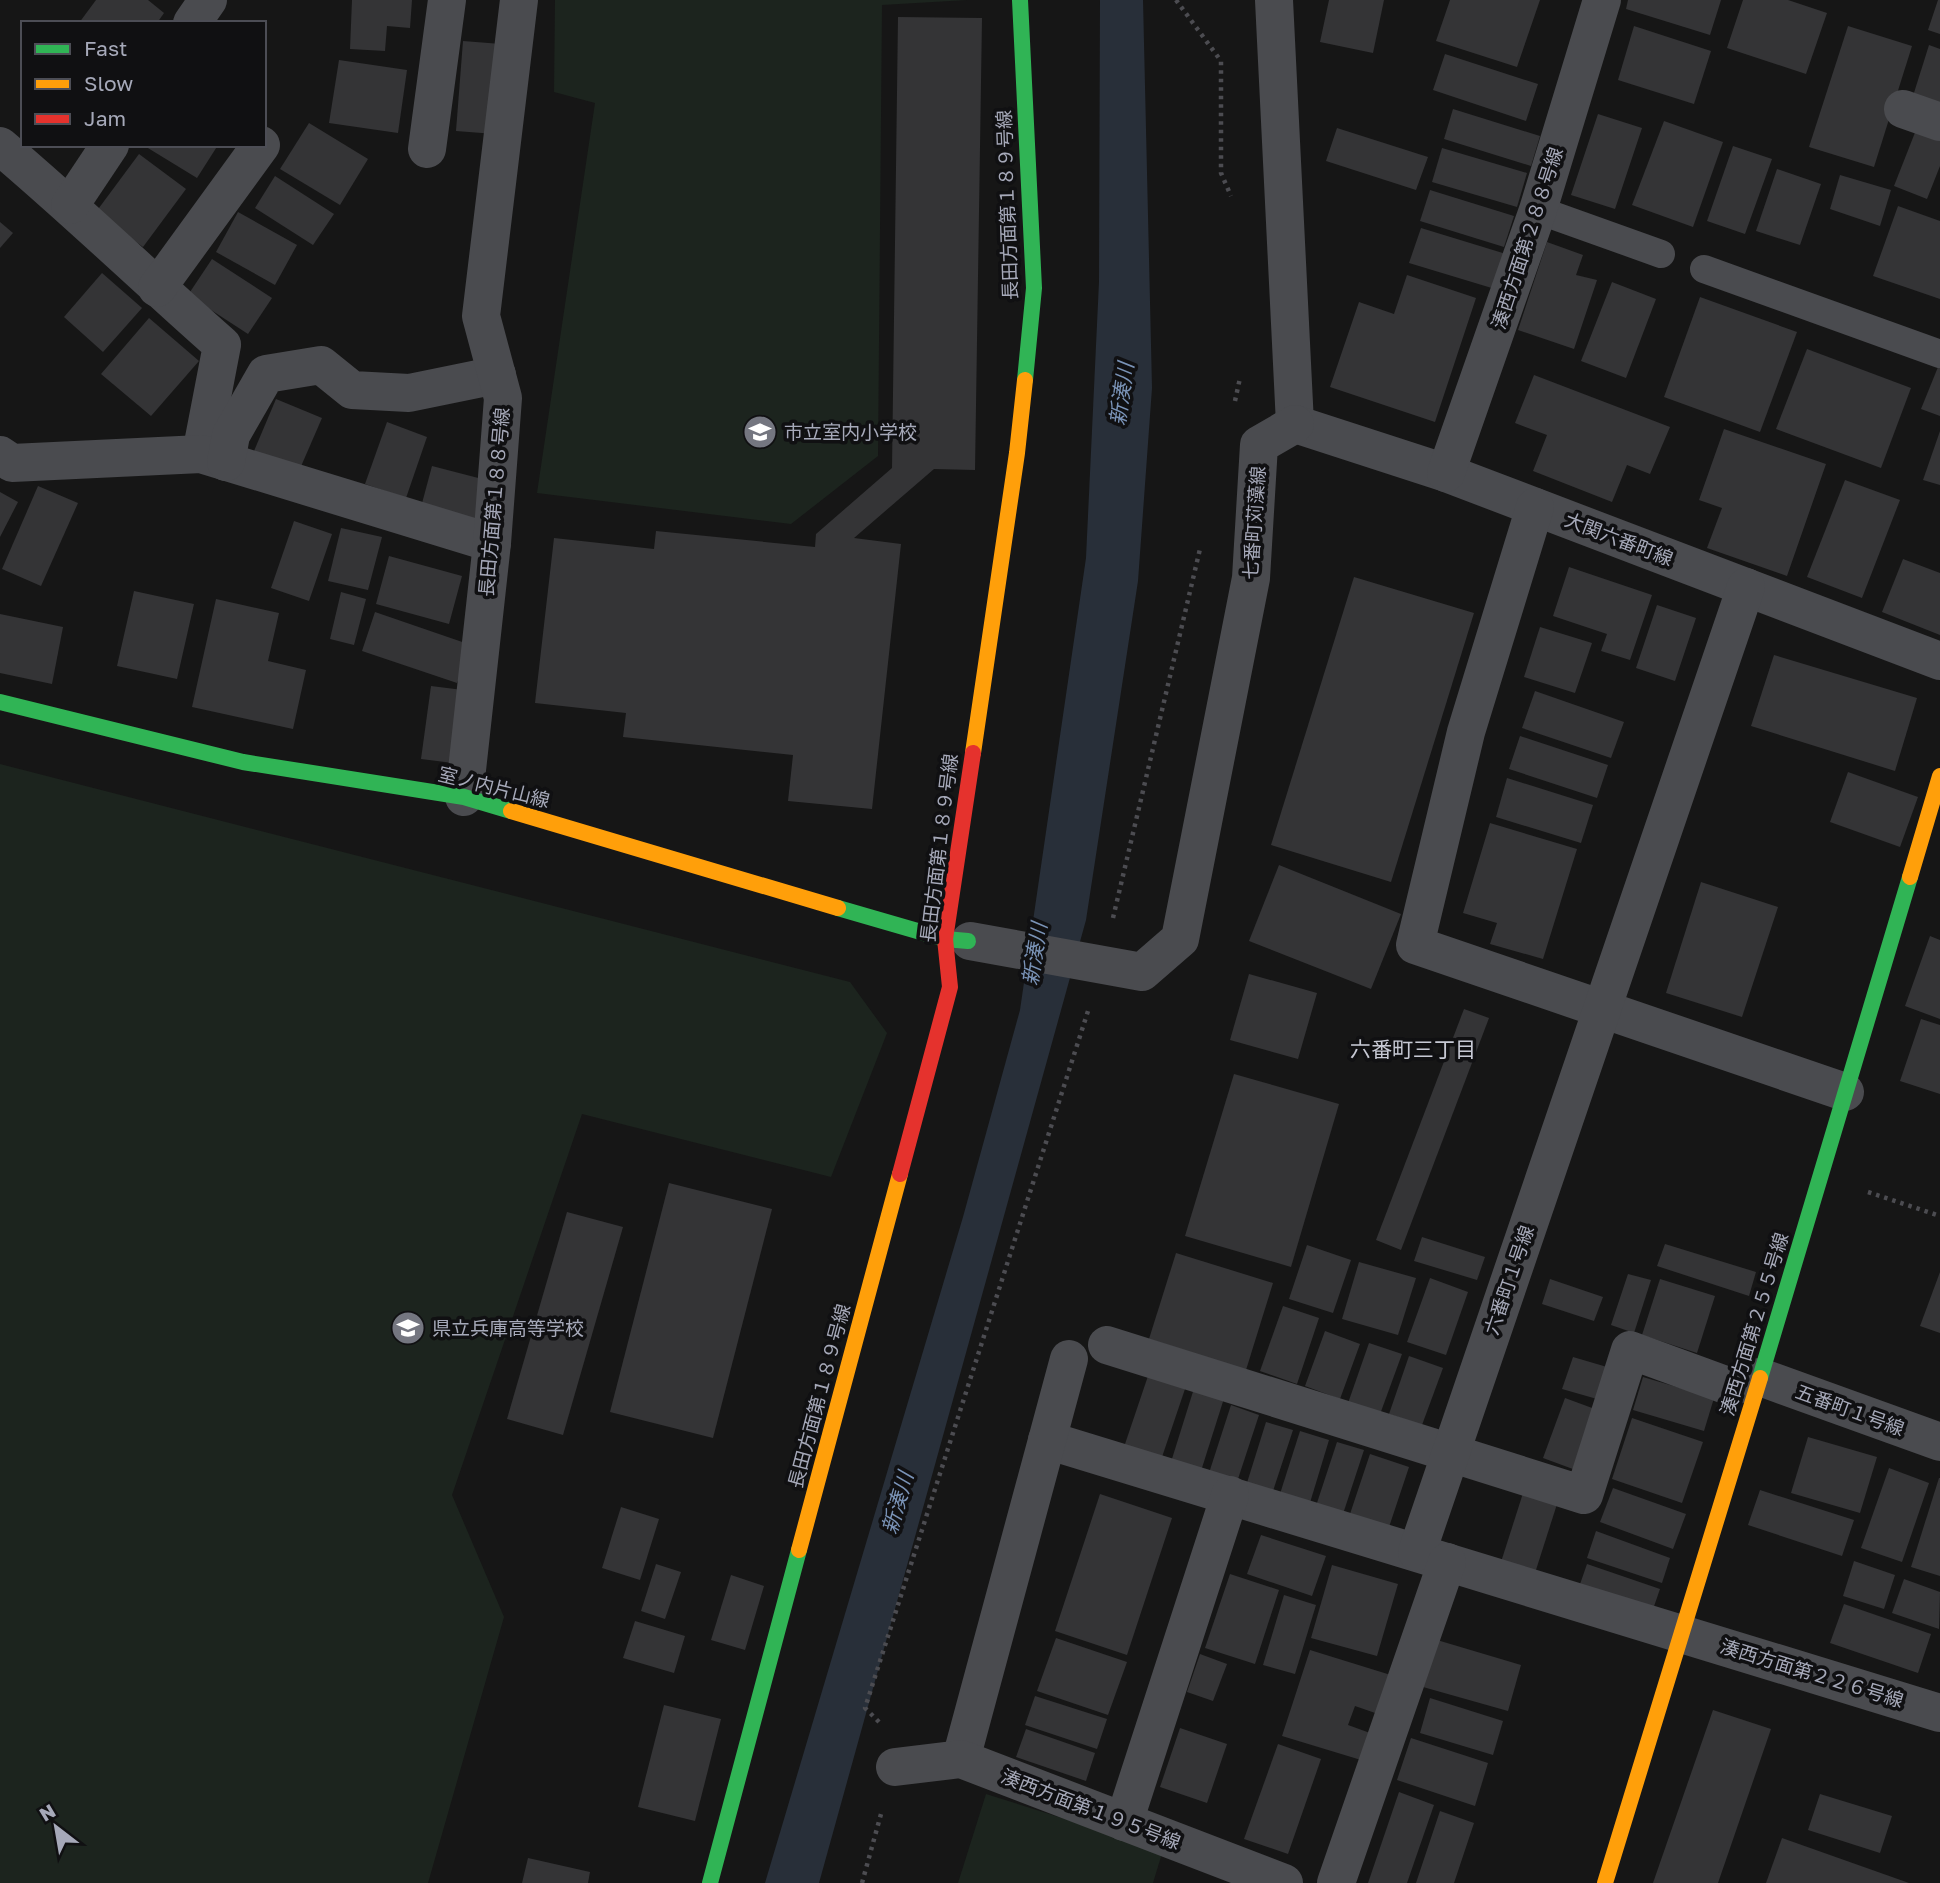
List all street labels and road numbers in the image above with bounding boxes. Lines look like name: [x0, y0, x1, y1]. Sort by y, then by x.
street label: 長田方面第１８９号線: [992, 110, 1021, 300]
street label: 湊西方面第２８８号線: [1486, 144, 1567, 332]
street label: 長田方面第１８８号線: [474, 406, 513, 598]
street label: 七番町苅藻線: [1238, 465, 1269, 581]
street label: 大関六番町線: [1562, 507, 1677, 570]
street label: 長田方面第１８９号線: [916, 752, 961, 944]
street label: 室ノ内片山線: [436, 762, 552, 811]
street label: 六番町１号線: [1479, 1222, 1538, 1337]
street label: 湊西方面第２５５号線: [1715, 1230, 1792, 1418]
street label: 長田方面第１８９号線: [783, 1301, 854, 1491]
street label: 五番町１号線: [1793, 1379, 1908, 1440]
street label: 湊西方面第２２６号線: [1718, 1634, 1906, 1711]
street label: 湊西方面第１９５号線: [998, 1764, 1184, 1853]

